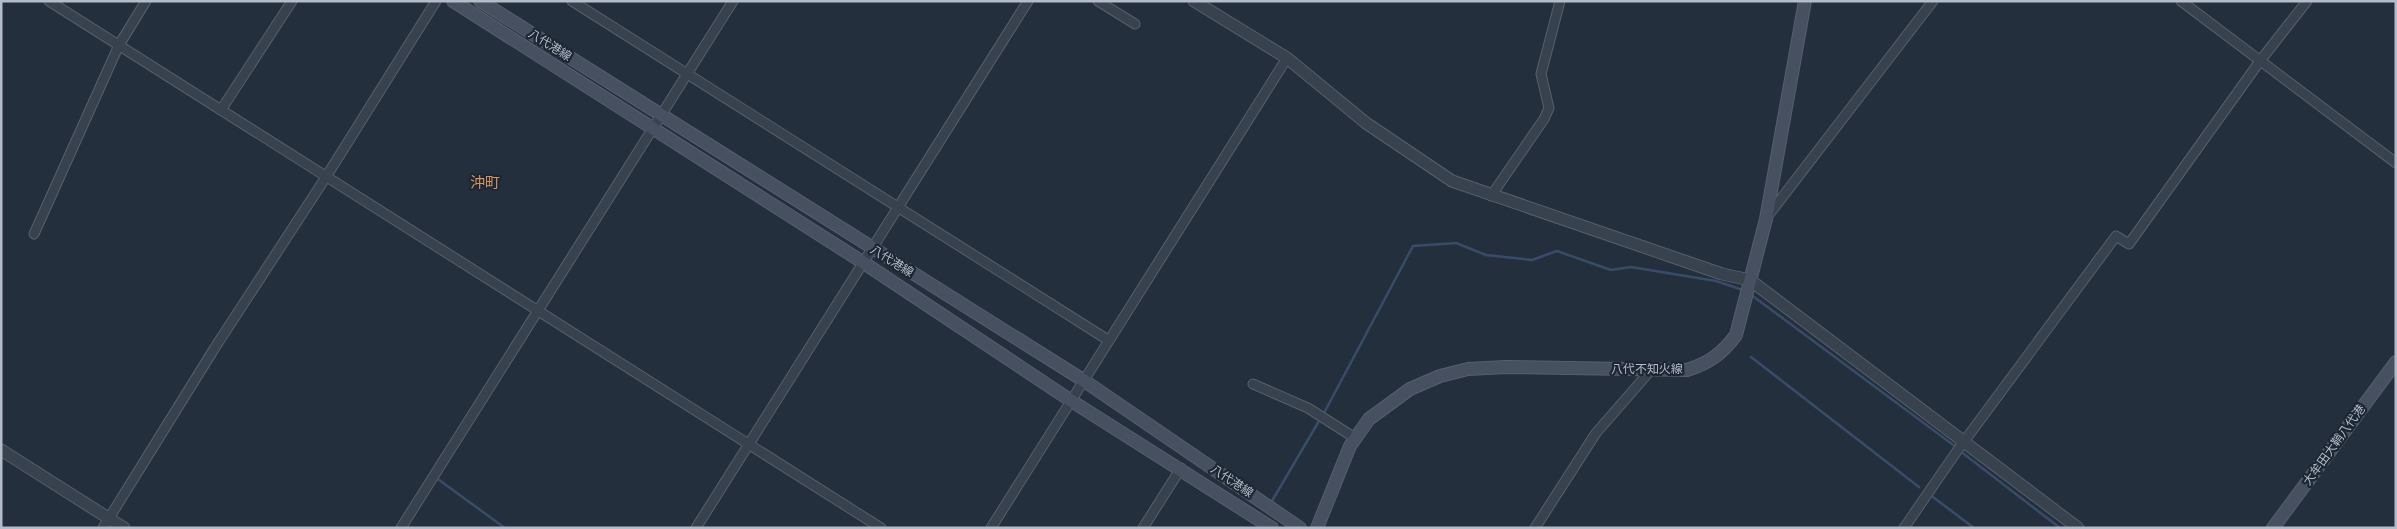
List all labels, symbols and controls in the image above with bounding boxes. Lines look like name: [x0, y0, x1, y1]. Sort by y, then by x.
street label: 八代港線: [526, 25, 575, 64]
district label: 沖町: [470, 173, 500, 192]
street label: 八代港線: [868, 241, 917, 280]
street label: 八代不知火線: [1611, 361, 1683, 376]
street label: 大牟田大鞘八代港: [2299, 401, 2368, 488]
street label: 八代港線: [1208, 461, 1256, 500]

